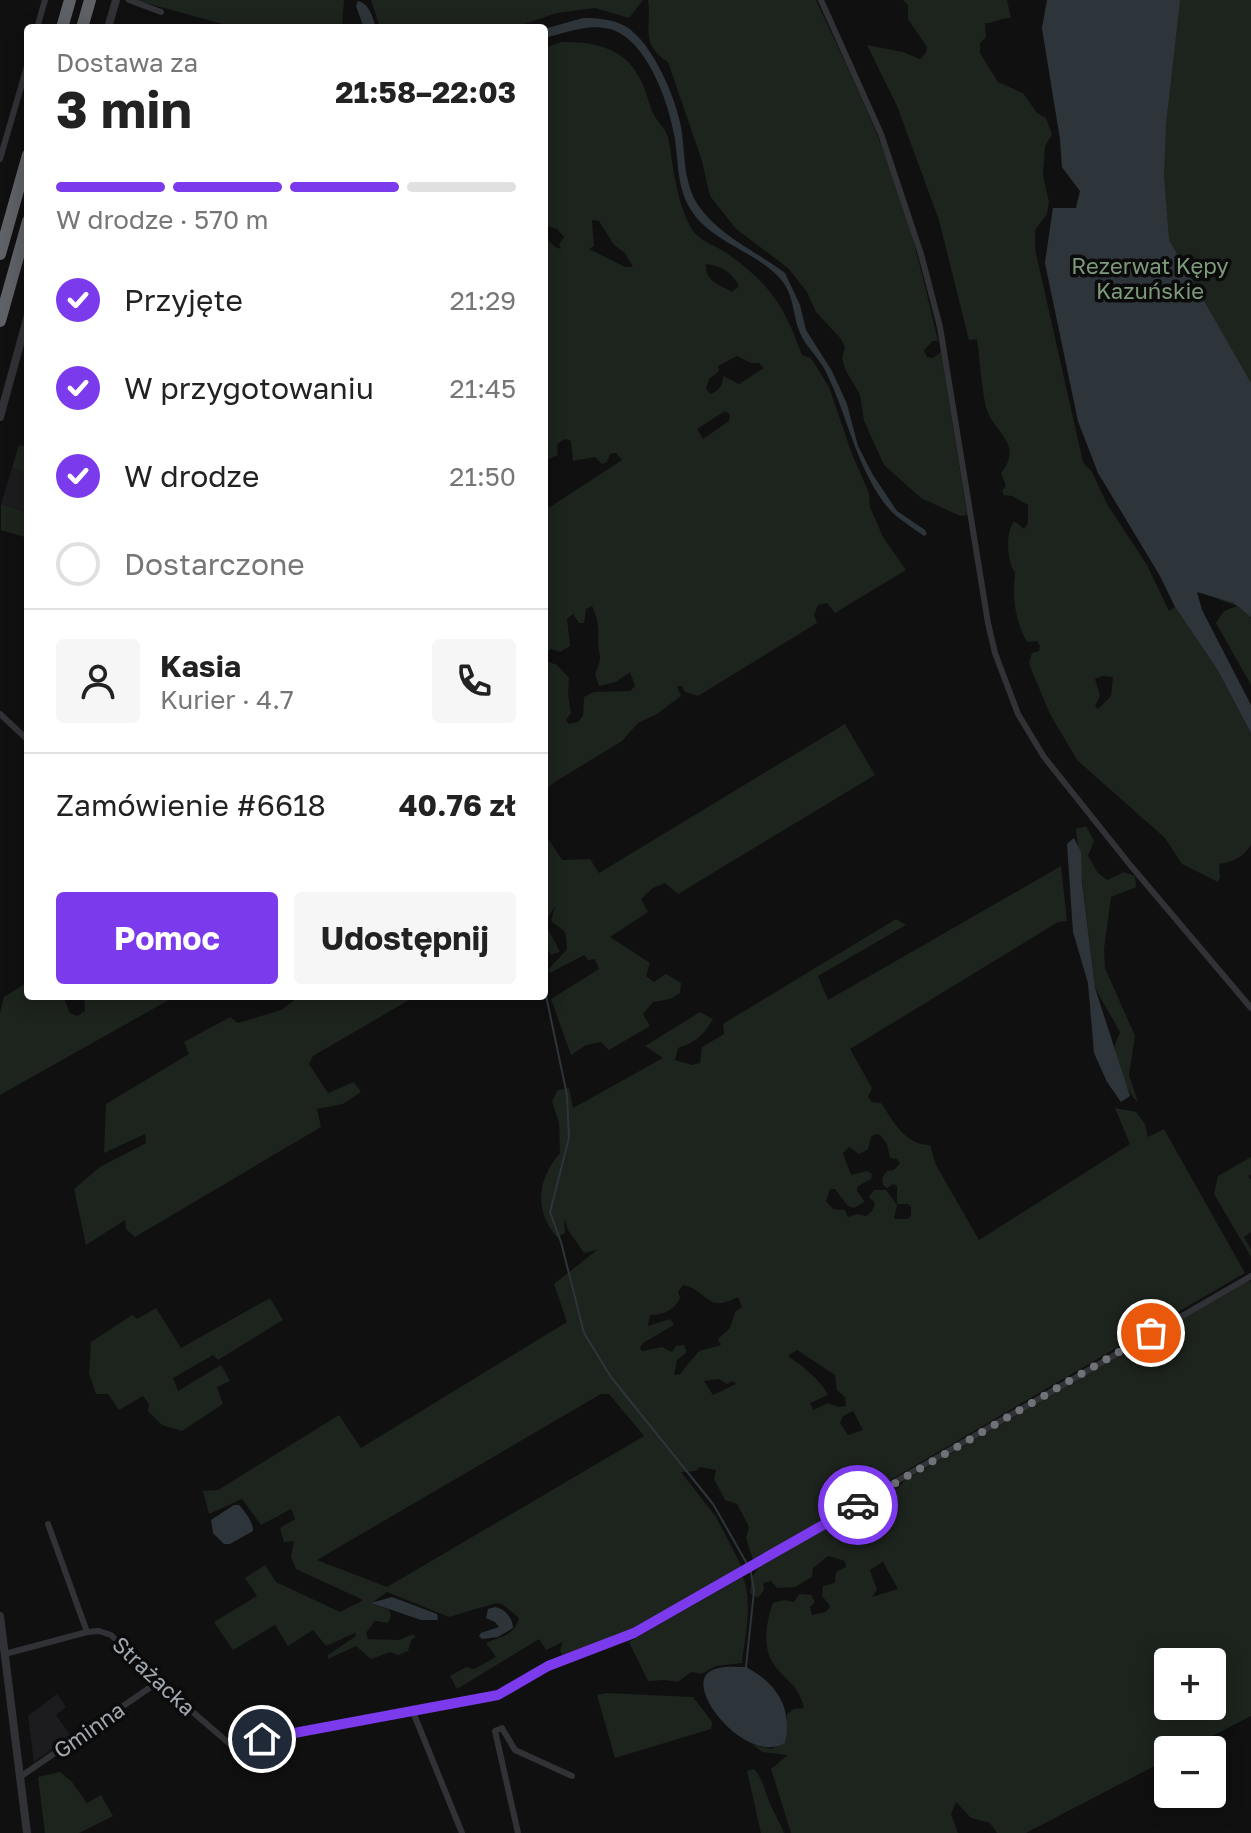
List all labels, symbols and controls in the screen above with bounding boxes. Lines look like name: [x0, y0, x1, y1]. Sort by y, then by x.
text: Dostawa za: [56, 47, 198, 78]
text: 21:58–22:03: [335, 74, 516, 110]
text: 3 min: [56, 77, 192, 139]
text: W drodze · 570 m: [56, 204, 269, 235]
park label: Rezerwat Kępy Kazuńskie: [1071, 252, 1229, 304]
icon: check: [56, 278, 100, 322]
text: Przyjęte: [124, 282, 243, 318]
text: 21:29: [450, 285, 516, 316]
icon: check: [56, 366, 100, 410]
text: W przygotowaniu: [124, 370, 374, 406]
text: 21:45: [450, 373, 516, 404]
icon: check: [56, 454, 100, 498]
text: W drodze: [124, 458, 259, 494]
text: 21:50: [449, 461, 516, 492]
text: Dostarczone: [124, 546, 305, 582]
button: person: [56, 639, 140, 723]
button: phone: [432, 639, 516, 723]
text: Kasia: [160, 648, 241, 684]
text: Kurier · 4.7: [160, 684, 294, 715]
text: Zamówienie #6618: [56, 787, 326, 823]
text: 40.76 zł: [399, 787, 516, 823]
button: Pomoc: [56, 892, 278, 984]
button: Udostępnij: [294, 892, 516, 984]
pin: [1117, 1299, 1185, 1367]
icon: bag: [1129, 1311, 1173, 1355]
courier: [818, 1465, 898, 1545]
icon: car: [836, 1483, 880, 1527]
street label: Strażacka: [107, 1630, 201, 1721]
map controls: [1154, 1648, 1226, 1808]
button: +: [1154, 1648, 1226, 1720]
street label: Gminna: [48, 1695, 129, 1764]
pin: [228, 1705, 296, 1773]
icon: home: [240, 1717, 284, 1761]
button: −: [1154, 1736, 1226, 1808]

